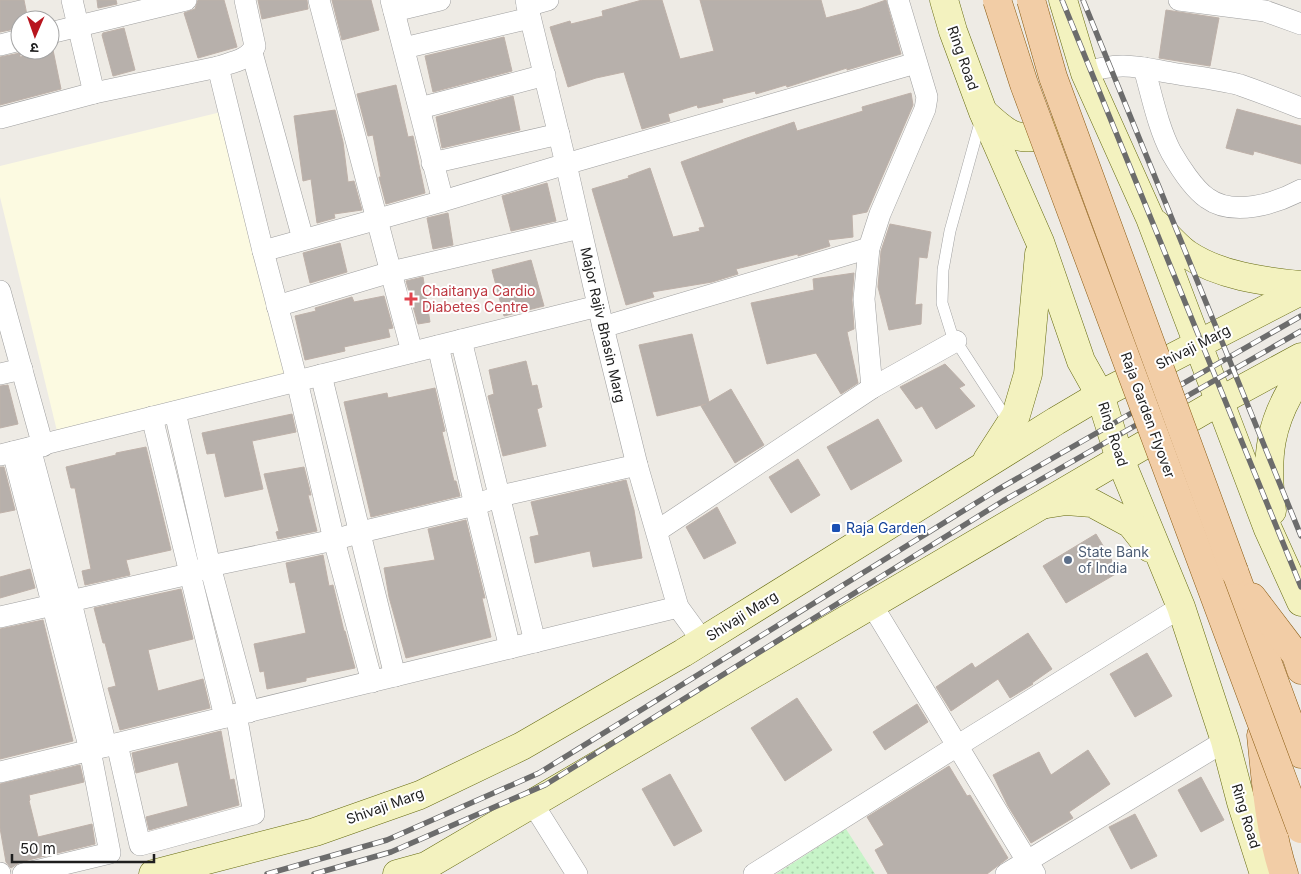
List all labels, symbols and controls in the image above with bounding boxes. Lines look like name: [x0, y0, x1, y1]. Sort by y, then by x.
north arrow: [10, 10, 60, 60]
street label: Ring Road: [945, 23, 982, 92]
text: उ: [29, 40, 39, 57]
street label: Major Rajiv Bhasin Marg: [577, 245, 630, 404]
place label: Chaitanya Cardio Diabetes Centre: [422, 282, 535, 315]
marker: Chaitanya Cardio Diabetes Centre: [404, 292, 418, 306]
street label: Shivaji Marg: [1153, 321, 1233, 373]
street label: Raja Garden Flyover: [1118, 350, 1179, 480]
street label: Ring Road: [1095, 399, 1132, 468]
place label: Raja Garden: [846, 519, 926, 536]
marker: Raja Garden: [830, 522, 842, 534]
place label: State Bank of India: [1078, 543, 1149, 576]
marker: State Bank of India: [1062, 554, 1074, 566]
street label: Shivaji Marg: [703, 587, 781, 644]
street label: Ring Road: [1229, 781, 1264, 850]
street label: Shivaji Marg: [344, 784, 426, 827]
scale bar: [12, 832, 155, 864]
text: 50 m: [20, 839, 56, 858]

